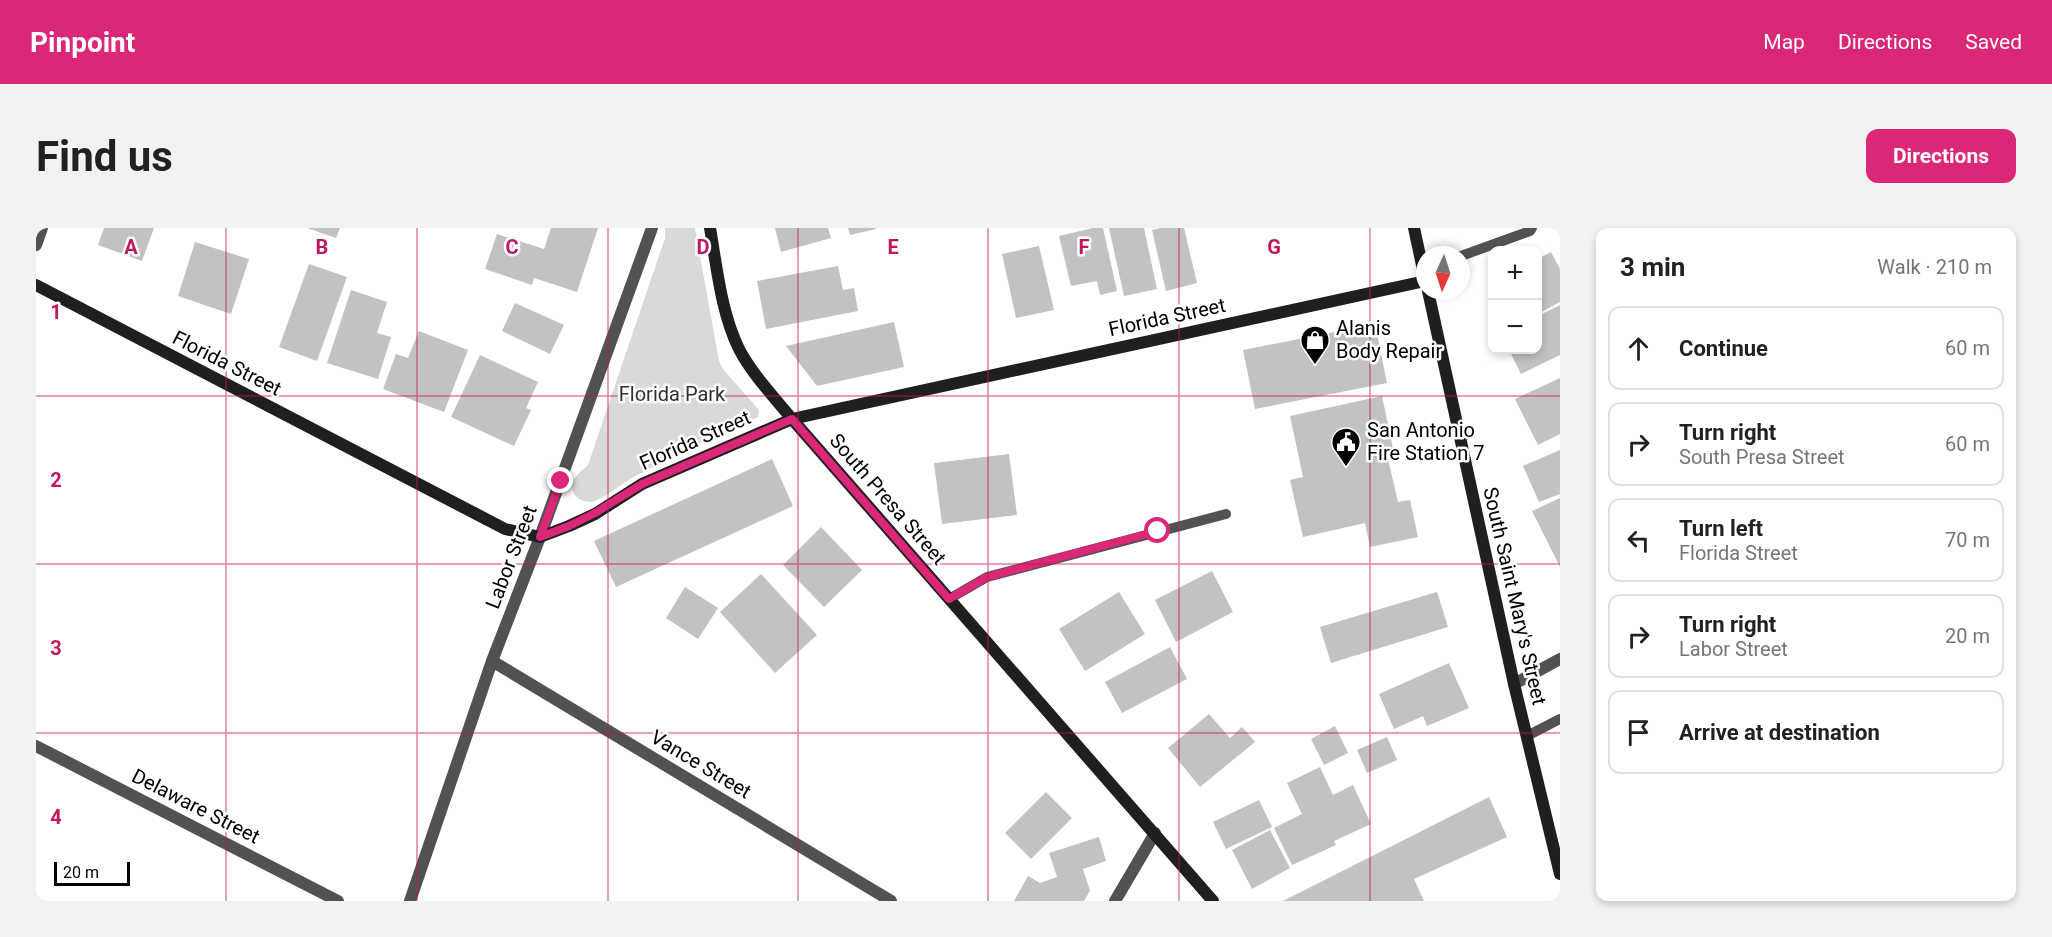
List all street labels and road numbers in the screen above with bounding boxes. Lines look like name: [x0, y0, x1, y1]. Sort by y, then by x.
street label: Florida Street: [1106, 293, 1228, 341]
street label: Florida Street: [169, 325, 285, 401]
street label: Florida Street: [636, 405, 754, 475]
street label: South Presa Street: [825, 429, 951, 569]
street label: South Saint Mary's Street: [1478, 485, 1552, 707]
street label: Labor Street: [480, 502, 542, 612]
street label: Vance Street: [646, 725, 756, 803]
street label: Delaware Street: [128, 763, 264, 849]

